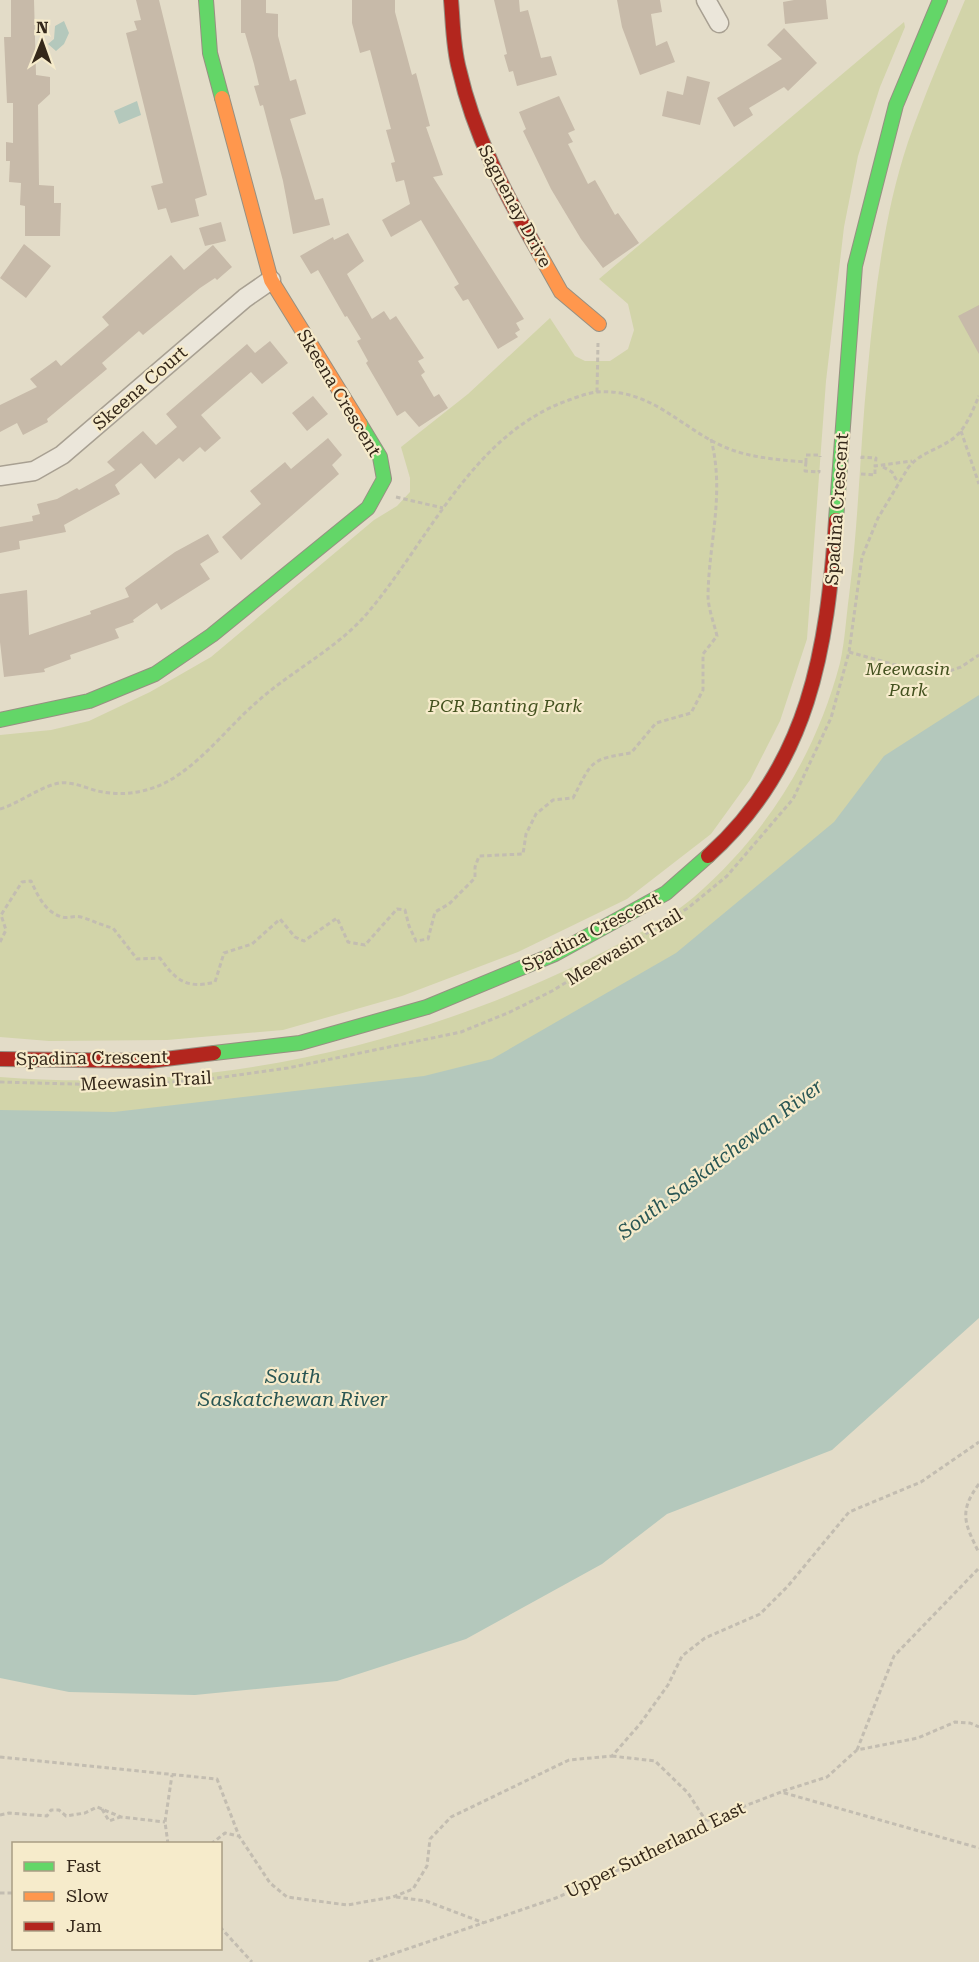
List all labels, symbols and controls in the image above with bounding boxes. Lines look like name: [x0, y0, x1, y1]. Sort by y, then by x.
north arrow: [12, 12, 72, 72]
text: N: [36, 18, 49, 37]
street label: Saguenay Drive: [474, 141, 557, 271]
street label: Skeena Crescent: [293, 325, 386, 460]
street label: Skeena Court: [88, 341, 191, 434]
street label: Spadina Crescent: [821, 432, 852, 586]
park label: Meewasin Park: [865, 658, 950, 700]
park label: PCR Banting Park: [427, 695, 582, 716]
street label: Spadina Crescent: [518, 887, 664, 976]
street label: Meewasin Trail: [562, 903, 686, 989]
street label: Spadina Crescent: [16, 1046, 169, 1069]
street label: Meewasin Trail: [80, 1067, 213, 1094]
water label: South Saskatchewan River: [612, 1074, 828, 1245]
water label: South Saskatchewan River: [197, 1364, 389, 1411]
street label: Upper Sutherland East: [562, 1797, 748, 1902]
legend: [12, 1842, 222, 1950]
text: Fast: [66, 1855, 101, 1876]
text: Slow: [66, 1885, 108, 1906]
text: Jam: [66, 1915, 102, 1936]

